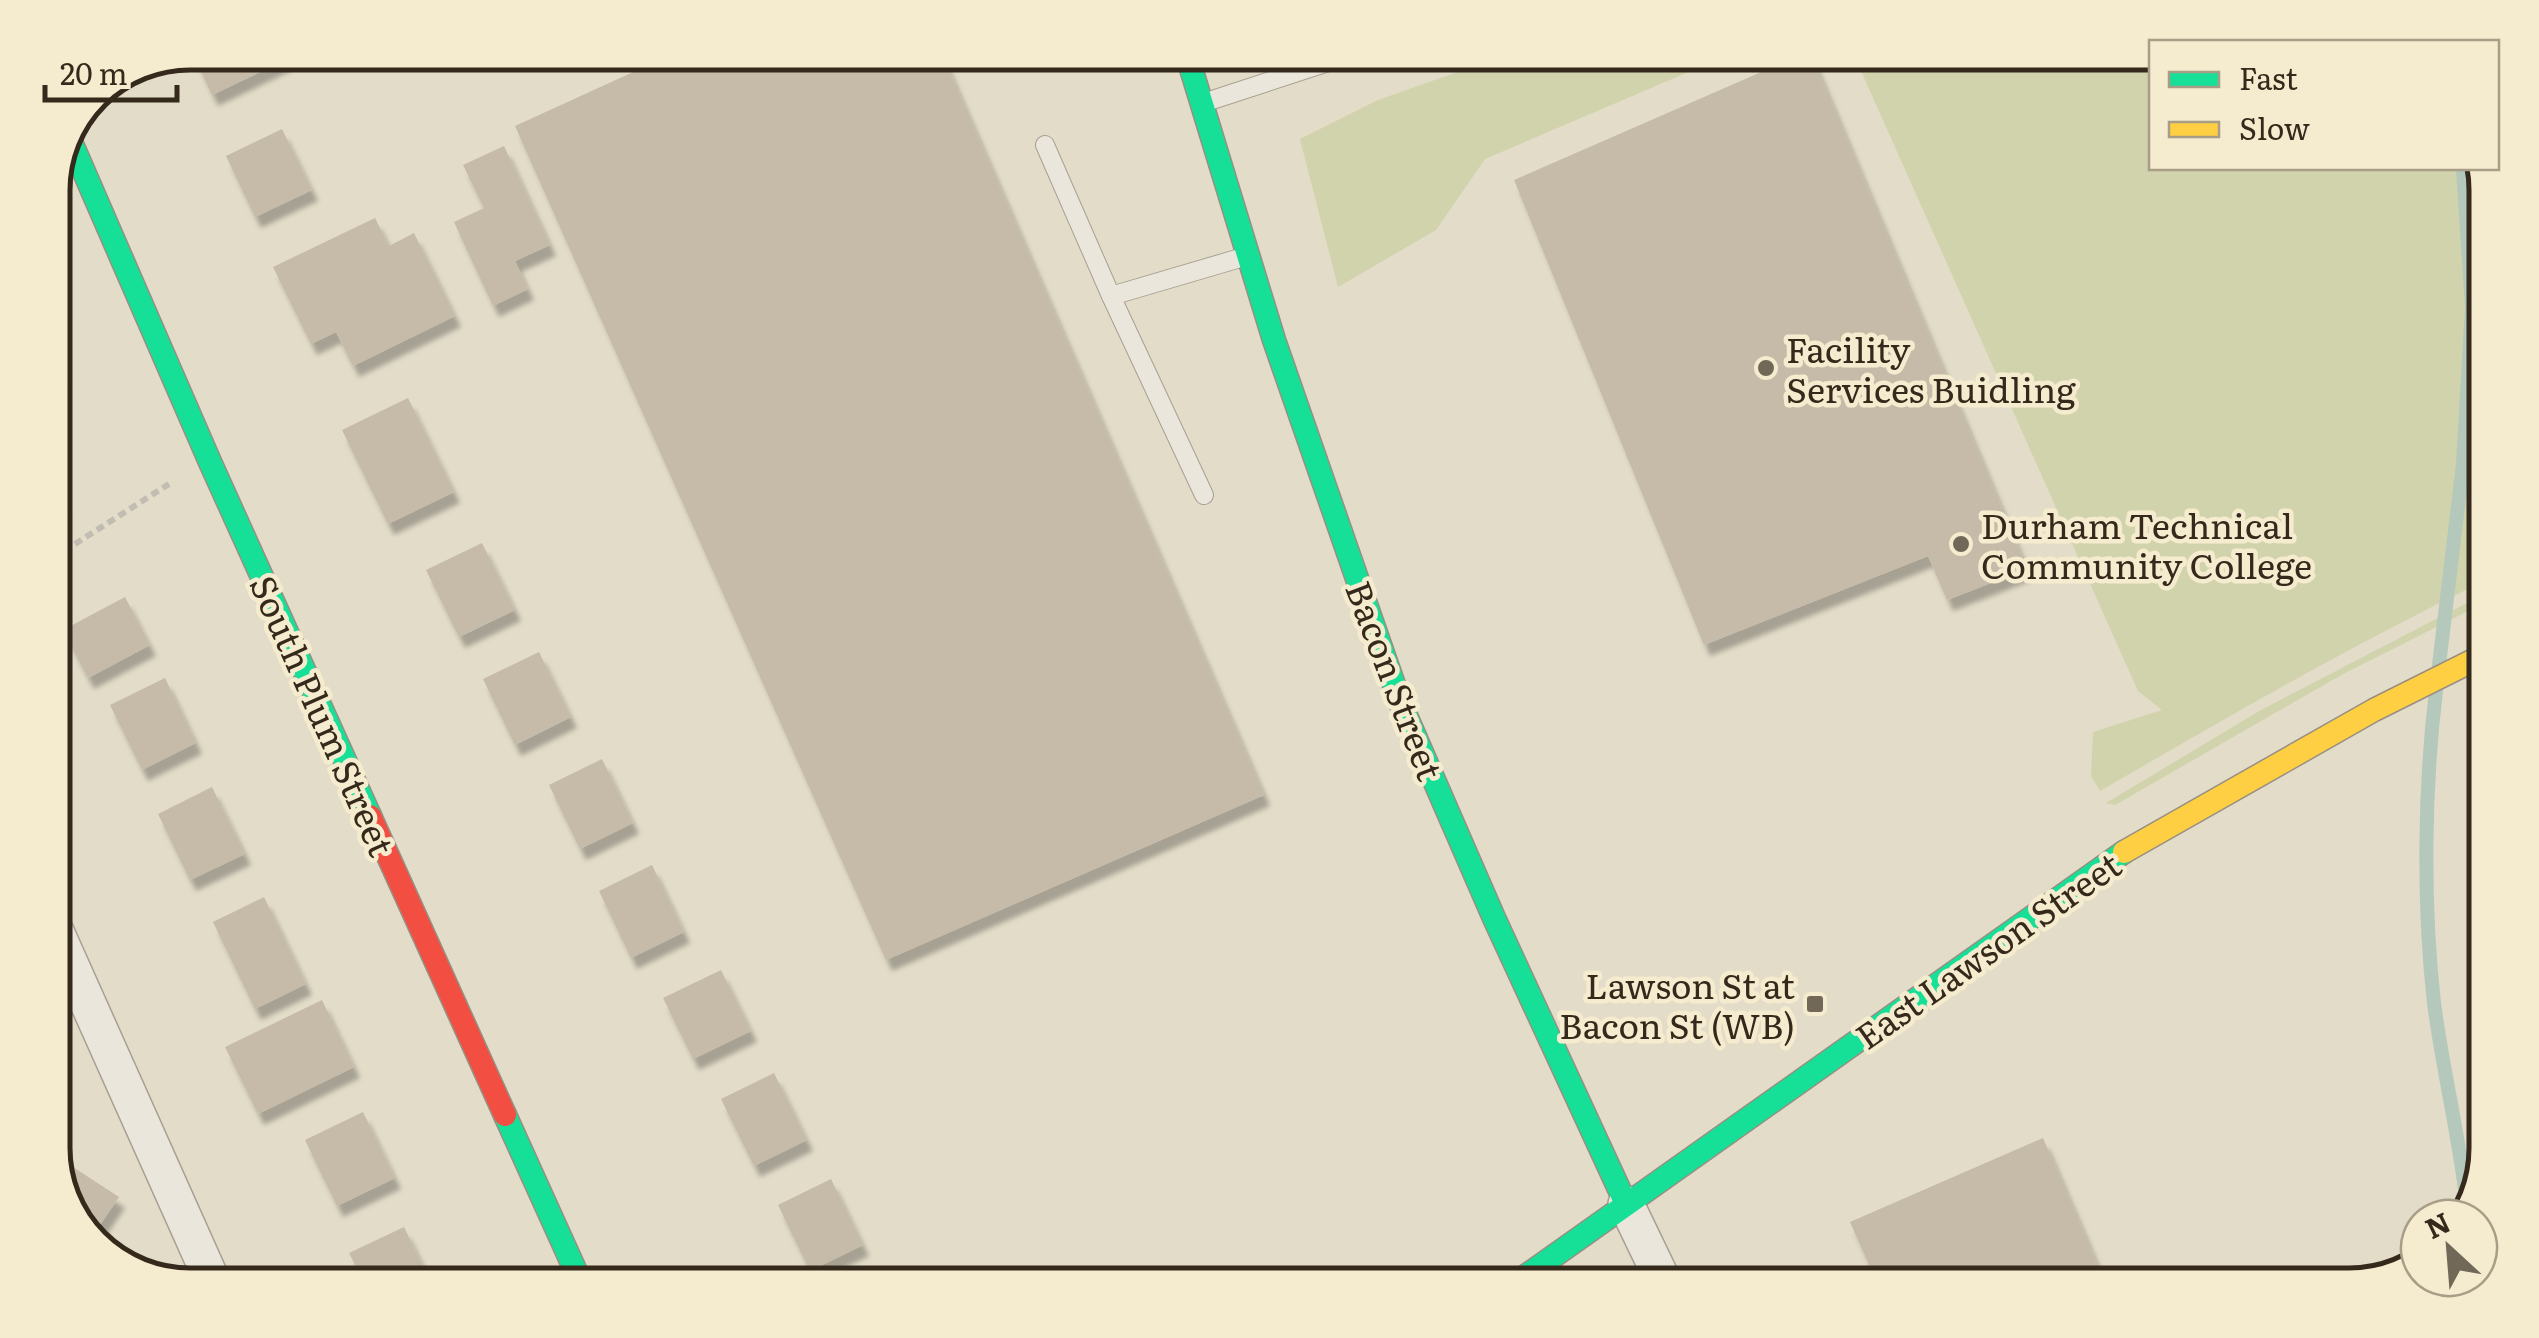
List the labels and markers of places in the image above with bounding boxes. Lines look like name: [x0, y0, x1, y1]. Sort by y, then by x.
place label: Facility Services Buidling: [1786, 322, 2076, 414]
marker: Facility Services Buidling: [1755, 357, 1777, 379]
place label: Durham Technical Community College: [1981, 498, 2312, 590]
marker: Durham Technical Community College: [1950, 533, 1972, 555]
place label: Lawson St at Bacon St (WB): [1559, 958, 1795, 1050]
marker: Lawson St at Bacon St (WB): [1804, 993, 1826, 1015]

